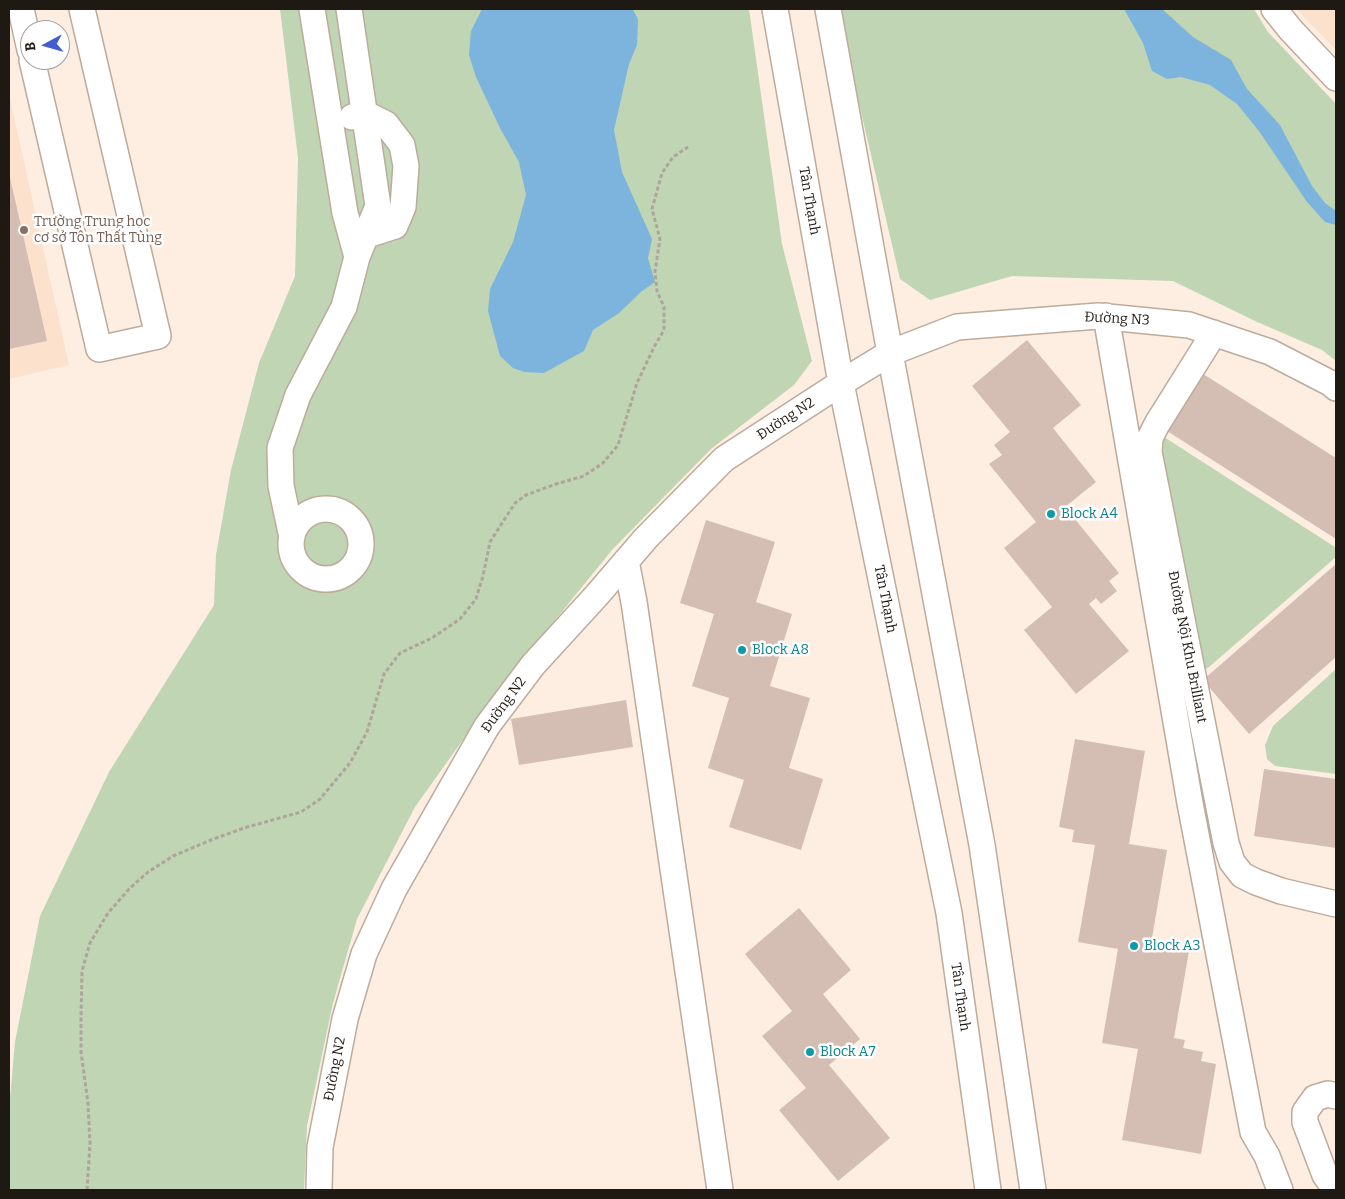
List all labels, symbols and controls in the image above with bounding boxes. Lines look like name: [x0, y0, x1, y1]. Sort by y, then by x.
north arrow: [20, 20, 70, 70]
text: B: [22, 41, 40, 52]
street label: Tân Thạnh: [795, 166, 823, 236]
place label: Trường Trung học cơ sở Tôn Thất Tùng: [34, 214, 162, 246]
marker: Trường Trung học cơ sở Tôn Thất Tùng: [18, 224, 30, 236]
street label: Đường N3: [1084, 309, 1150, 329]
street label: Đường N2: [754, 394, 818, 444]
place label: Block A4: [1061, 506, 1118, 522]
marker: Block A4: [1045, 508, 1057, 520]
street label: Tân Thạnh: [870, 564, 900, 634]
street label: Đường Nội Khu Brilliant: [1164, 569, 1210, 725]
place label: Block A8: [752, 642, 809, 658]
marker: Block A8: [736, 644, 748, 656]
street label: Đường N2: [478, 674, 530, 736]
place label: Block A3: [1144, 938, 1200, 954]
marker: Block A3: [1128, 940, 1140, 952]
street label: Tân Thạnh: [947, 962, 973, 1032]
street label: Đường N2: [321, 1035, 349, 1103]
place label: Block A7: [820, 1044, 876, 1060]
marker: Block A7: [804, 1046, 816, 1058]

